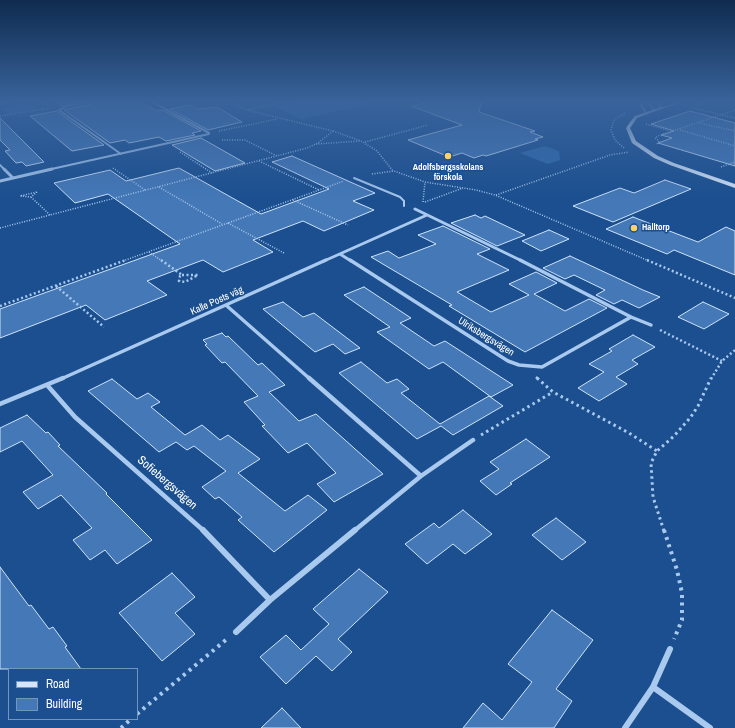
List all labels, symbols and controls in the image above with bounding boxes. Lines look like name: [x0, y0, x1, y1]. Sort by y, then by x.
marker: Adolfsbergsskolans förskola: [443, 151, 453, 161]
place label: Adolfsbergsskolans förskola: [413, 163, 483, 184]
marker: Halltorp: [629, 223, 639, 233]
place label: Halltorp: [642, 223, 670, 233]
street label: Kalle Posts väg: [189, 284, 245, 318]
street label: Ulriksbergsvägen: [456, 315, 516, 359]
street label: Sofiebergsvägen: [134, 453, 200, 513]
legend: [8, 668, 138, 720]
text: Road: [46, 676, 70, 692]
text: Building: [46, 696, 82, 712]

